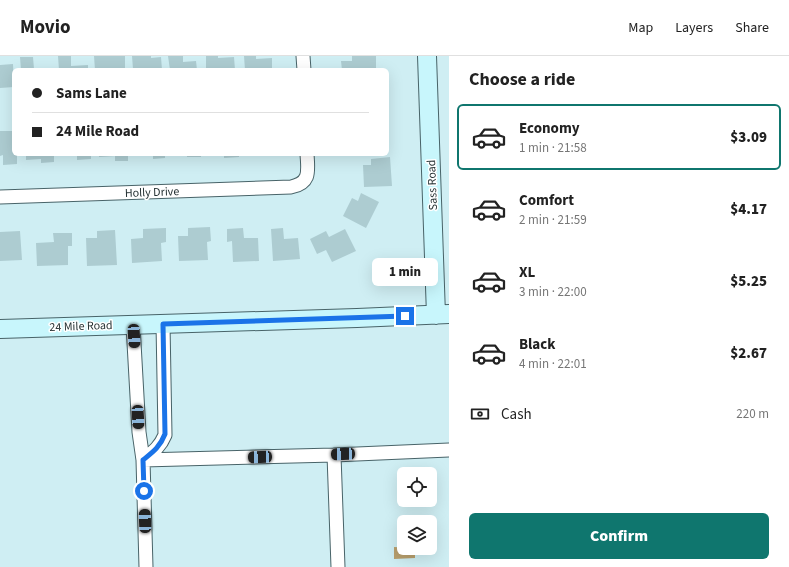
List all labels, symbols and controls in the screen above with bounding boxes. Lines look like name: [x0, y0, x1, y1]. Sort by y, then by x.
text: Movio: [20, 14, 71, 41]
text: Map: [628, 18, 653, 38]
text: Layers: [675, 18, 713, 38]
text: Share: [735, 18, 769, 38]
text: Choose a ride: [469, 67, 575, 92]
text: Sams Lane: [56, 83, 127, 104]
text: Economy: [519, 118, 580, 139]
icon: car: [471, 119, 507, 155]
text: 24 Mile Road: [56, 121, 139, 142]
text: $3.09: [730, 127, 767, 148]
text: 1 min · 21:58: [519, 139, 587, 157]
street label: Sass Road: [423, 159, 442, 211]
street label: Holly Drive: [125, 183, 180, 202]
text: Comfort: [519, 190, 574, 211]
icon: car: [471, 191, 507, 227]
text: $4.17: [730, 199, 767, 220]
text: 2 min · 21:59: [519, 211, 587, 229]
callout: 1 min: [372, 258, 438, 286]
text: XL: [519, 262, 535, 283]
text: 1 min: [389, 263, 421, 281]
icon: car: [471, 263, 507, 299]
text: $5.25: [730, 271, 767, 292]
text: 3 min · 22:00: [519, 283, 587, 301]
route end: [396, 307, 414, 325]
street label: 24 Mile Road: [49, 317, 113, 336]
car: [127, 324, 141, 348]
text: Black: [519, 334, 556, 355]
icon: car: [471, 335, 507, 371]
text: $2.67: [730, 343, 767, 364]
text: 4 min · 22:01: [519, 355, 587, 373]
icon: cash: [469, 403, 491, 425]
text: Cash: [501, 404, 532, 425]
car: [131, 405, 145, 429]
text: 220 m: [736, 405, 769, 423]
car: [331, 448, 355, 460]
car: [248, 451, 272, 463]
map controls: [397, 467, 437, 555]
button: locate: [397, 467, 437, 507]
route start: [135, 482, 153, 500]
car: [139, 509, 151, 533]
button: Confirm: [469, 513, 769, 559]
button: layers: [397, 515, 437, 555]

